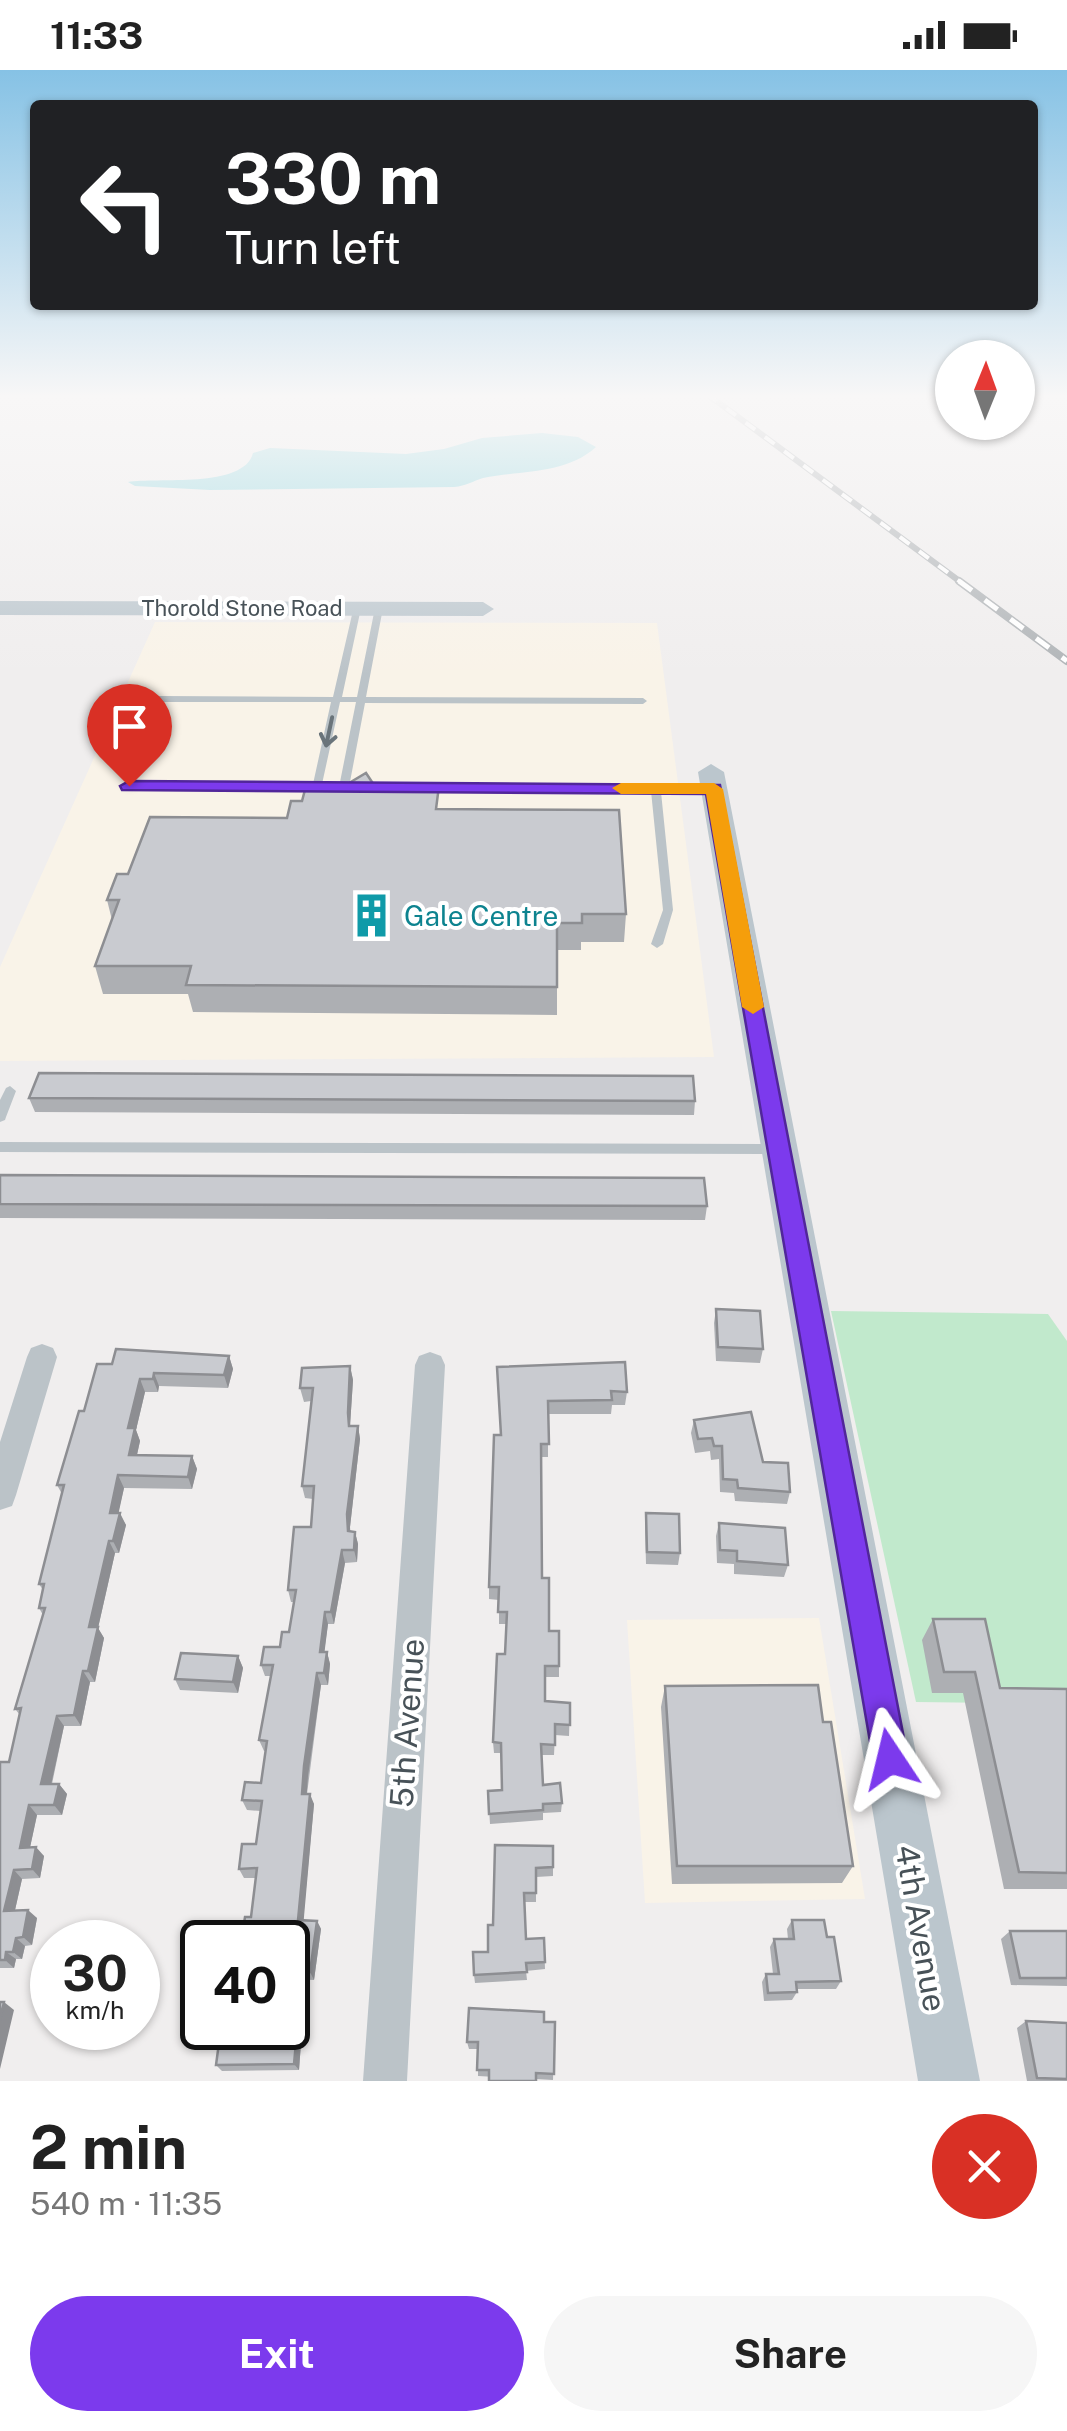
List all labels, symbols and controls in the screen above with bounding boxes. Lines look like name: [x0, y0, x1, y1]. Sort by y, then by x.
text: 11:33: [50, 13, 143, 58]
text: 330 m: [225, 137, 441, 220]
icon: left: [60, 140, 190, 270]
text: Turn left: [225, 221, 401, 274]
north arrow: [935, 340, 1035, 440]
map controls: [935, 340, 1035, 440]
street label: Thorold Stone Road: [141, 595, 343, 621]
pin: [87, 684, 172, 787]
icon: arrive: [102, 699, 157, 754]
one-way arrow: [319, 715, 338, 747]
building icon: Gale Centre: [347, 891, 395, 939]
place label: Gale Centre: [404, 899, 558, 932]
street label: 5th Avenue: [383, 1637, 431, 1809]
position arrow: [838, 1707, 942, 1811]
street label: 4th Avenue: [888, 1842, 954, 2014]
speed limit sign: 40: [180, 1920, 310, 2050]
text: 30: [62, 1943, 128, 2002]
text: km/h: [66, 1995, 124, 2025]
text: 2 min: [30, 2112, 187, 2183]
button: close: [932, 2114, 1037, 2219]
text: 540 m · 11:35: [30, 2185, 222, 2222]
button: Exit: [30, 2296, 524, 2411]
button: Share: [544, 2296, 1037, 2411]

